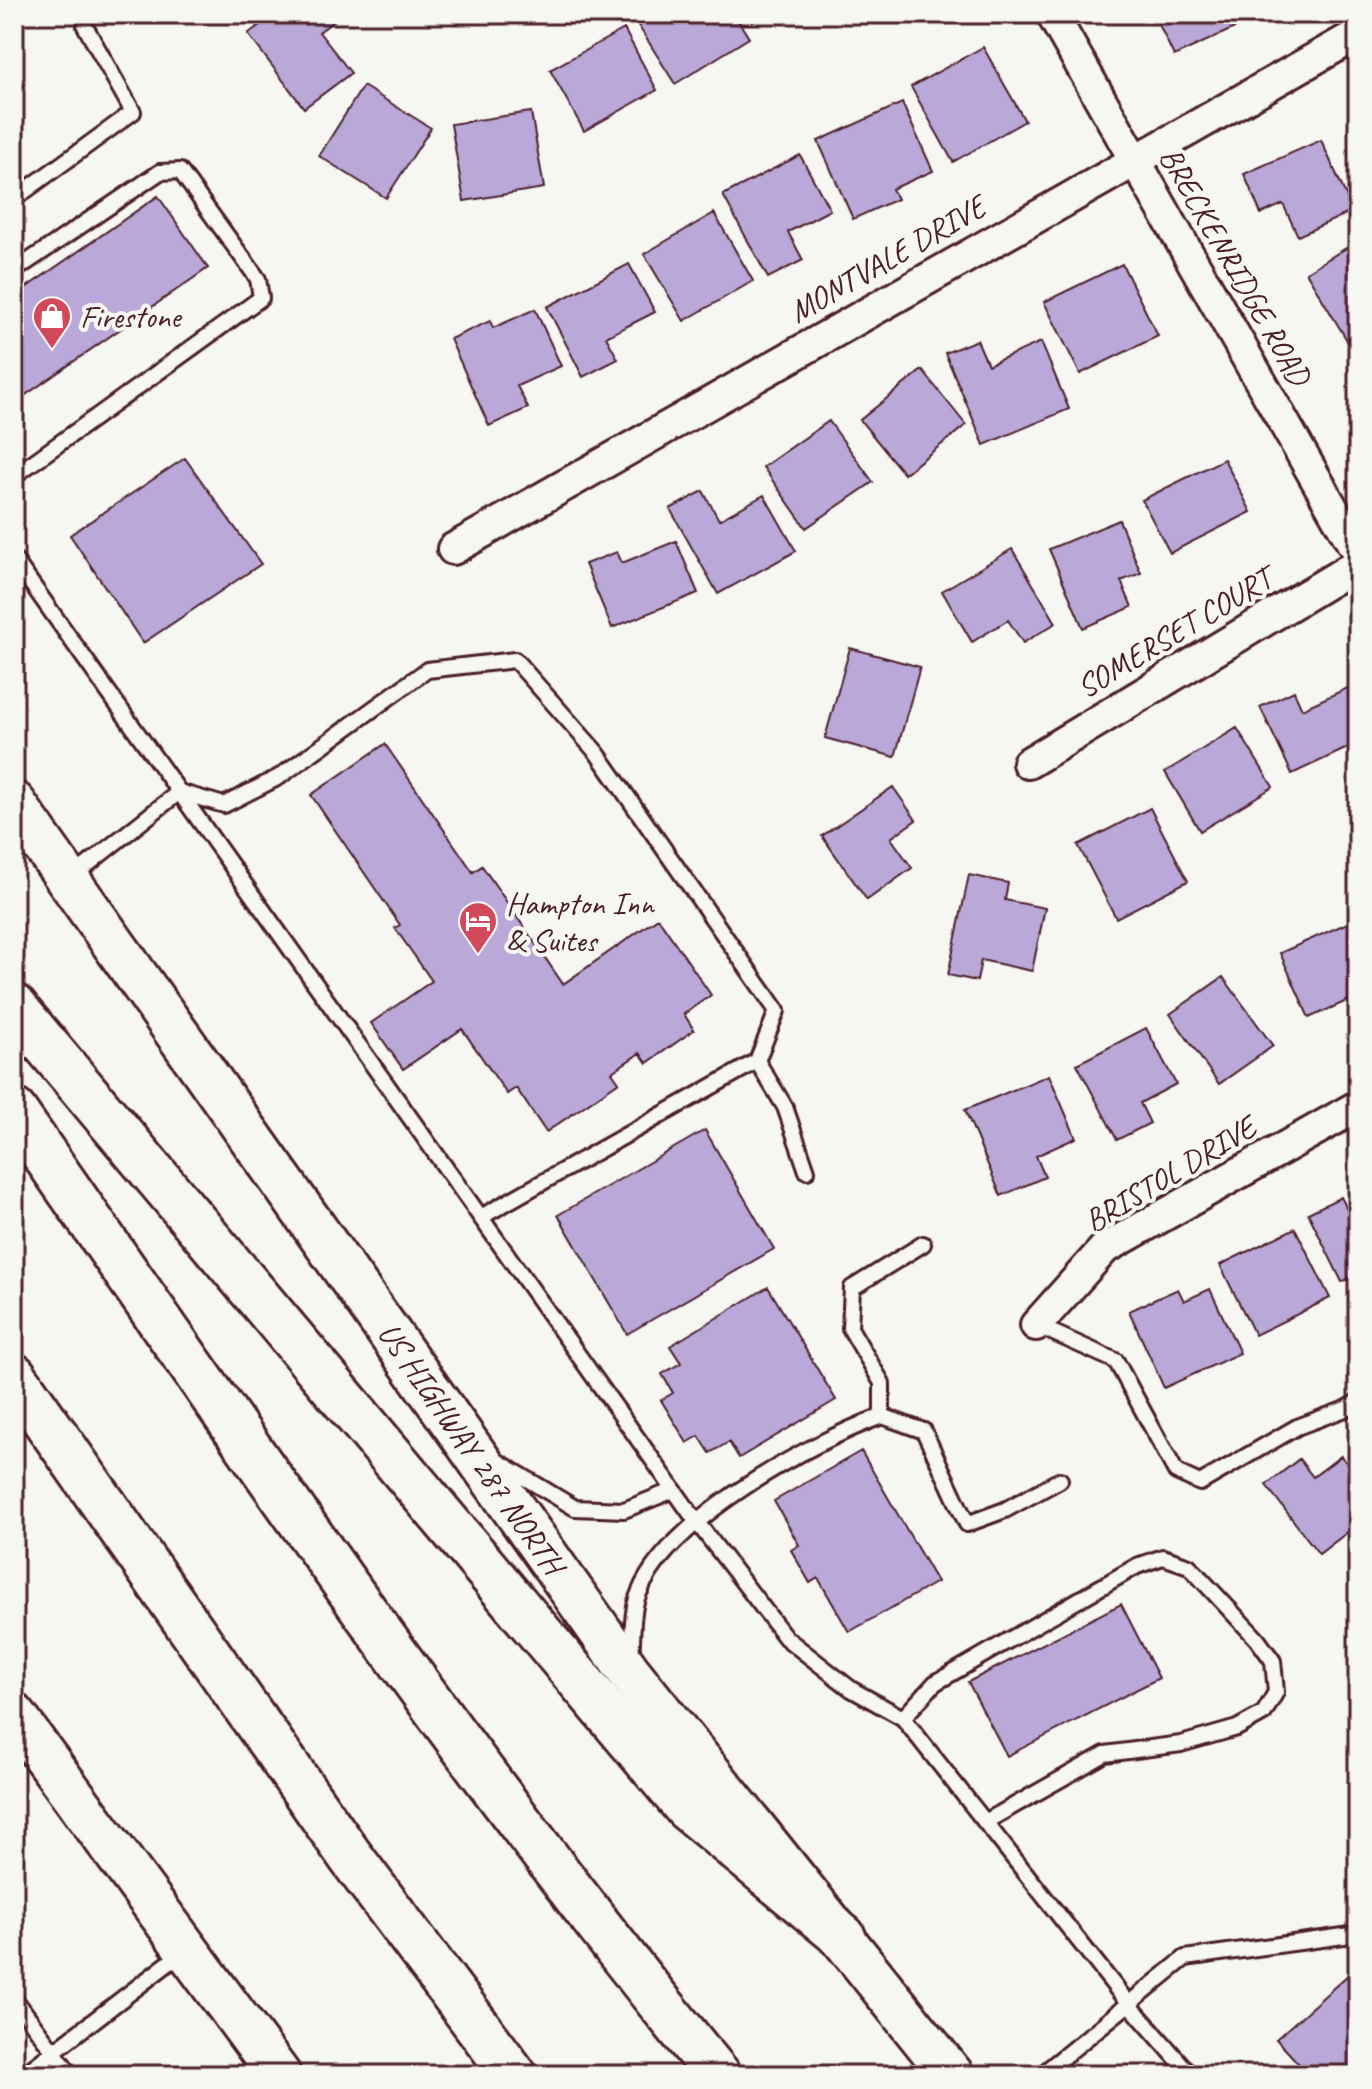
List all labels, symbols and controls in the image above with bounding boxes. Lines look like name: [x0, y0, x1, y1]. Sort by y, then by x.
street label: BRECKENRIDGE ROAD: [1150, 140, 1321, 395]
street label: MONTVALE DRIVE: [781, 184, 996, 332]
shop icon: Firestone: [31, 295, 73, 350]
place label: Firestone: [80, 296, 183, 337]
street label: SOMERSET COURT: [1069, 555, 1285, 707]
place label: Hampton Inn & Suites: [506, 883, 655, 961]
hotel icon: Hampton Inn & Suites: [457, 900, 499, 955]
street label: BRISTOL DRIVE: [1077, 1105, 1267, 1241]
street label: US HIGHWAY 287 NORTH: [369, 1314, 576, 1586]

